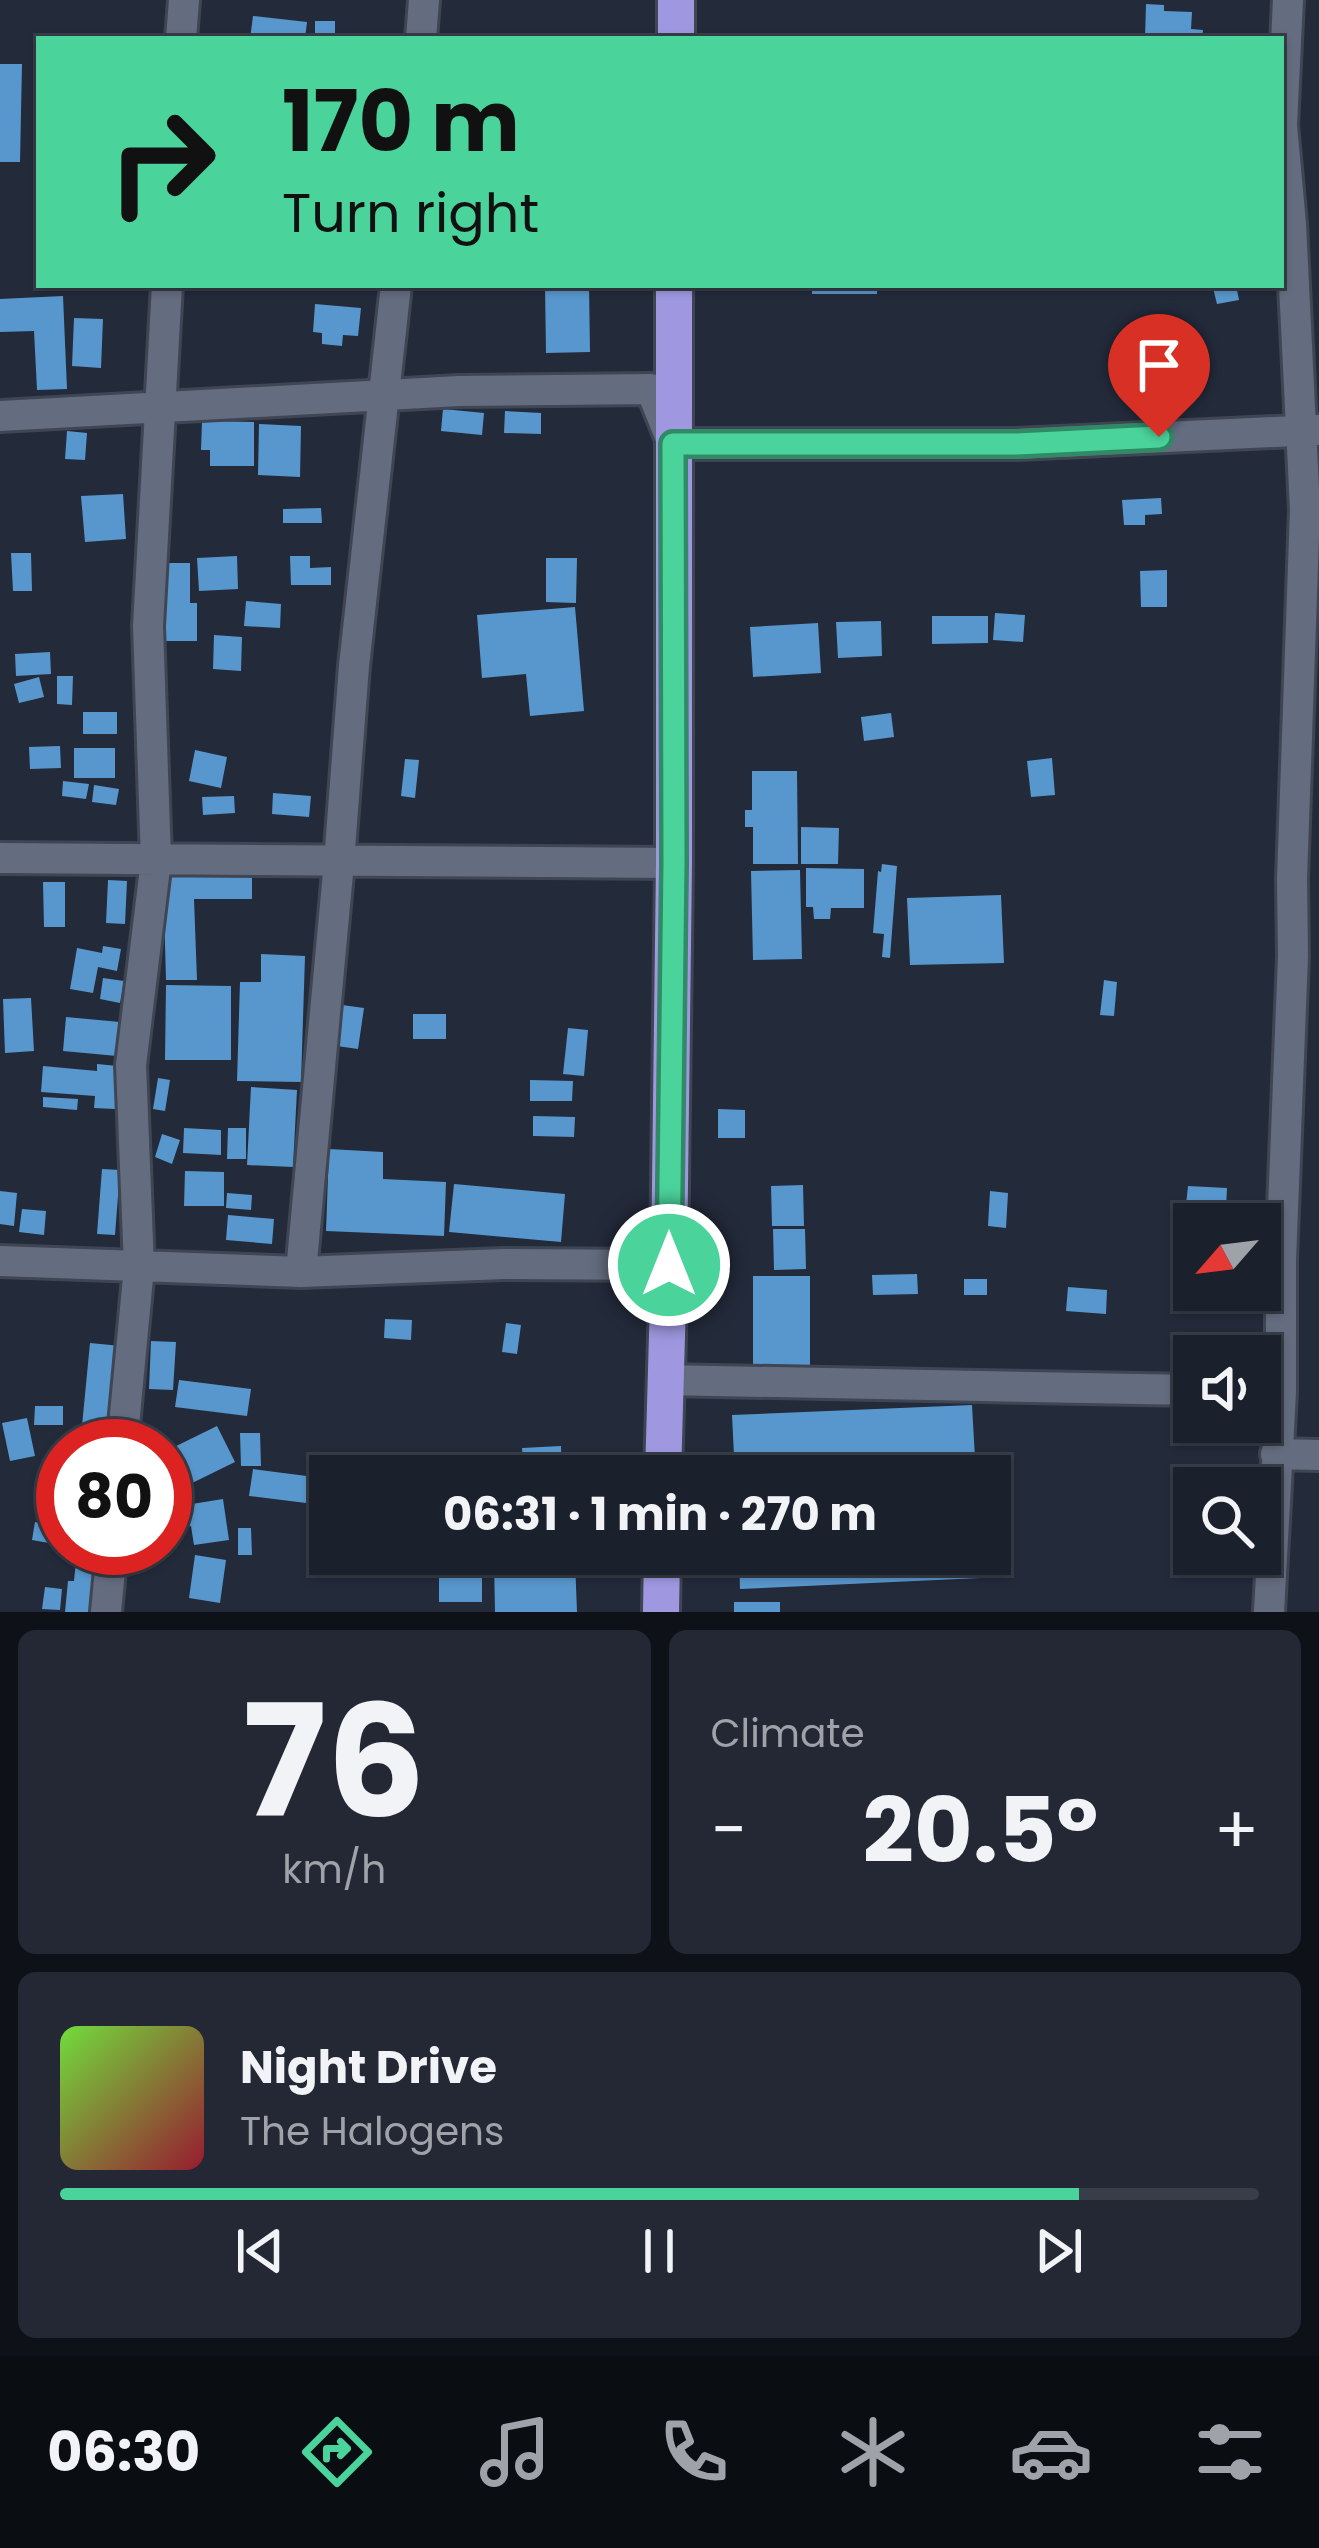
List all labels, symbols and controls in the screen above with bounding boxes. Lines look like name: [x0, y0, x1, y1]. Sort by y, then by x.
text: 170 m: [282, 63, 520, 180]
icon: right: [84, 84, 240, 240]
text: Turn right: [282, 175, 539, 251]
pin: [1108, 314, 1210, 437]
icon: arrive: [1126, 332, 1192, 398]
position arrow: [606, 1202, 732, 1328]
north arrow: [1173, 1203, 1281, 1311]
map controls: [1173, 1203, 1281, 1575]
button: sound: [1173, 1335, 1281, 1443]
speed limit sign: 80: [36, 1419, 192, 1575]
button: search: [1173, 1467, 1281, 1575]
text: 06:31 · 1 min · 270 m: [443, 1483, 877, 1546]
text: 76: [243, 1652, 426, 1871]
text: Climate: [711, 1706, 865, 1761]
text: 20.5°: [863, 1767, 1098, 1894]
text: −: [711, 1784, 747, 1876]
text: +: [1214, 1784, 1259, 1876]
text: km/h: [282, 1842, 386, 1897]
text: Night Drive: [240, 2036, 497, 2099]
text: The Halogens: [240, 2104, 504, 2159]
icon: previous: [227, 2218, 293, 2284]
icon: pause: [626, 2218, 692, 2284]
icon: next: [1026, 2218, 1092, 2284]
icon: directions: [295, 2410, 379, 2494]
icon: music: [473, 2410, 557, 2494]
icon: phone: [652, 2410, 736, 2494]
icon: climate: [831, 2410, 915, 2494]
icon: car: [1009, 2410, 1093, 2494]
icon: filters: [1188, 2410, 1272, 2494]
text: 06:30: [47, 2414, 200, 2490]

